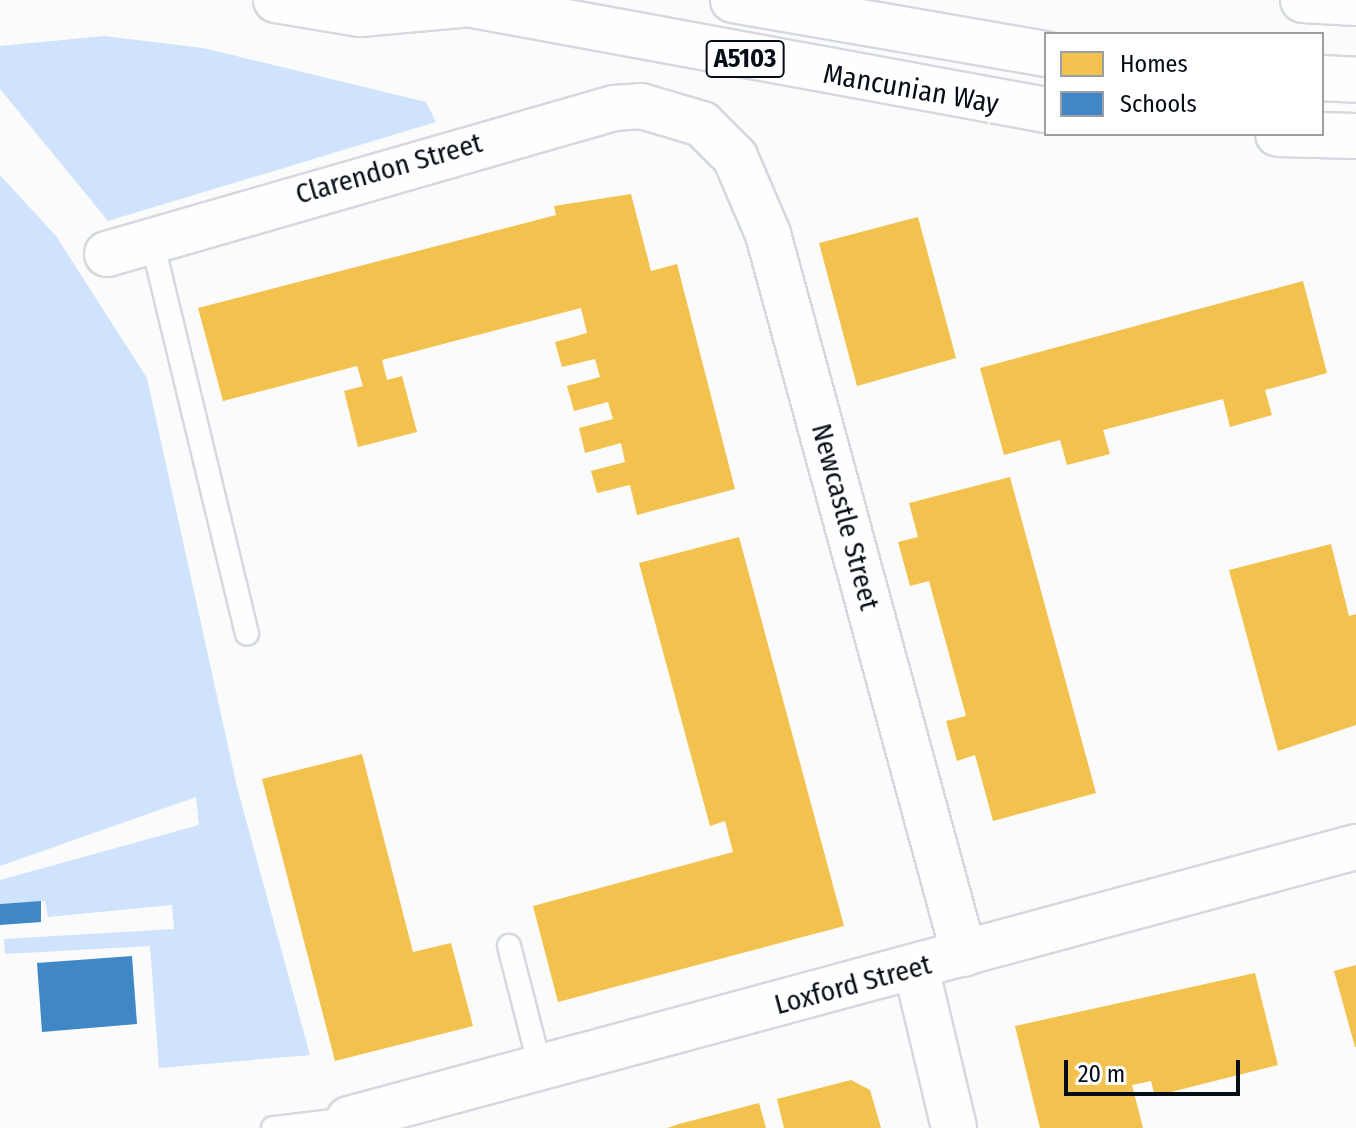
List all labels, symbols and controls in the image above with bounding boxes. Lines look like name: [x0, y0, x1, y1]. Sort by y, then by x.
legend: [1044, 32, 1324, 136]
road number: A5103: [705, 37, 785, 81]
text: Homes: [1120, 50, 1188, 78]
street label: Mancunian Way: [821, 57, 1001, 121]
text: Schools: [1120, 90, 1197, 118]
street label: Clarendon Street: [292, 126, 486, 212]
street label: Newcastle Street: [804, 420, 886, 614]
street label: Loxford Street: [771, 948, 935, 1022]
scale bar: [1068, 1044, 1244, 1094]
text: 20 m: [1078, 1060, 1125, 1088]

